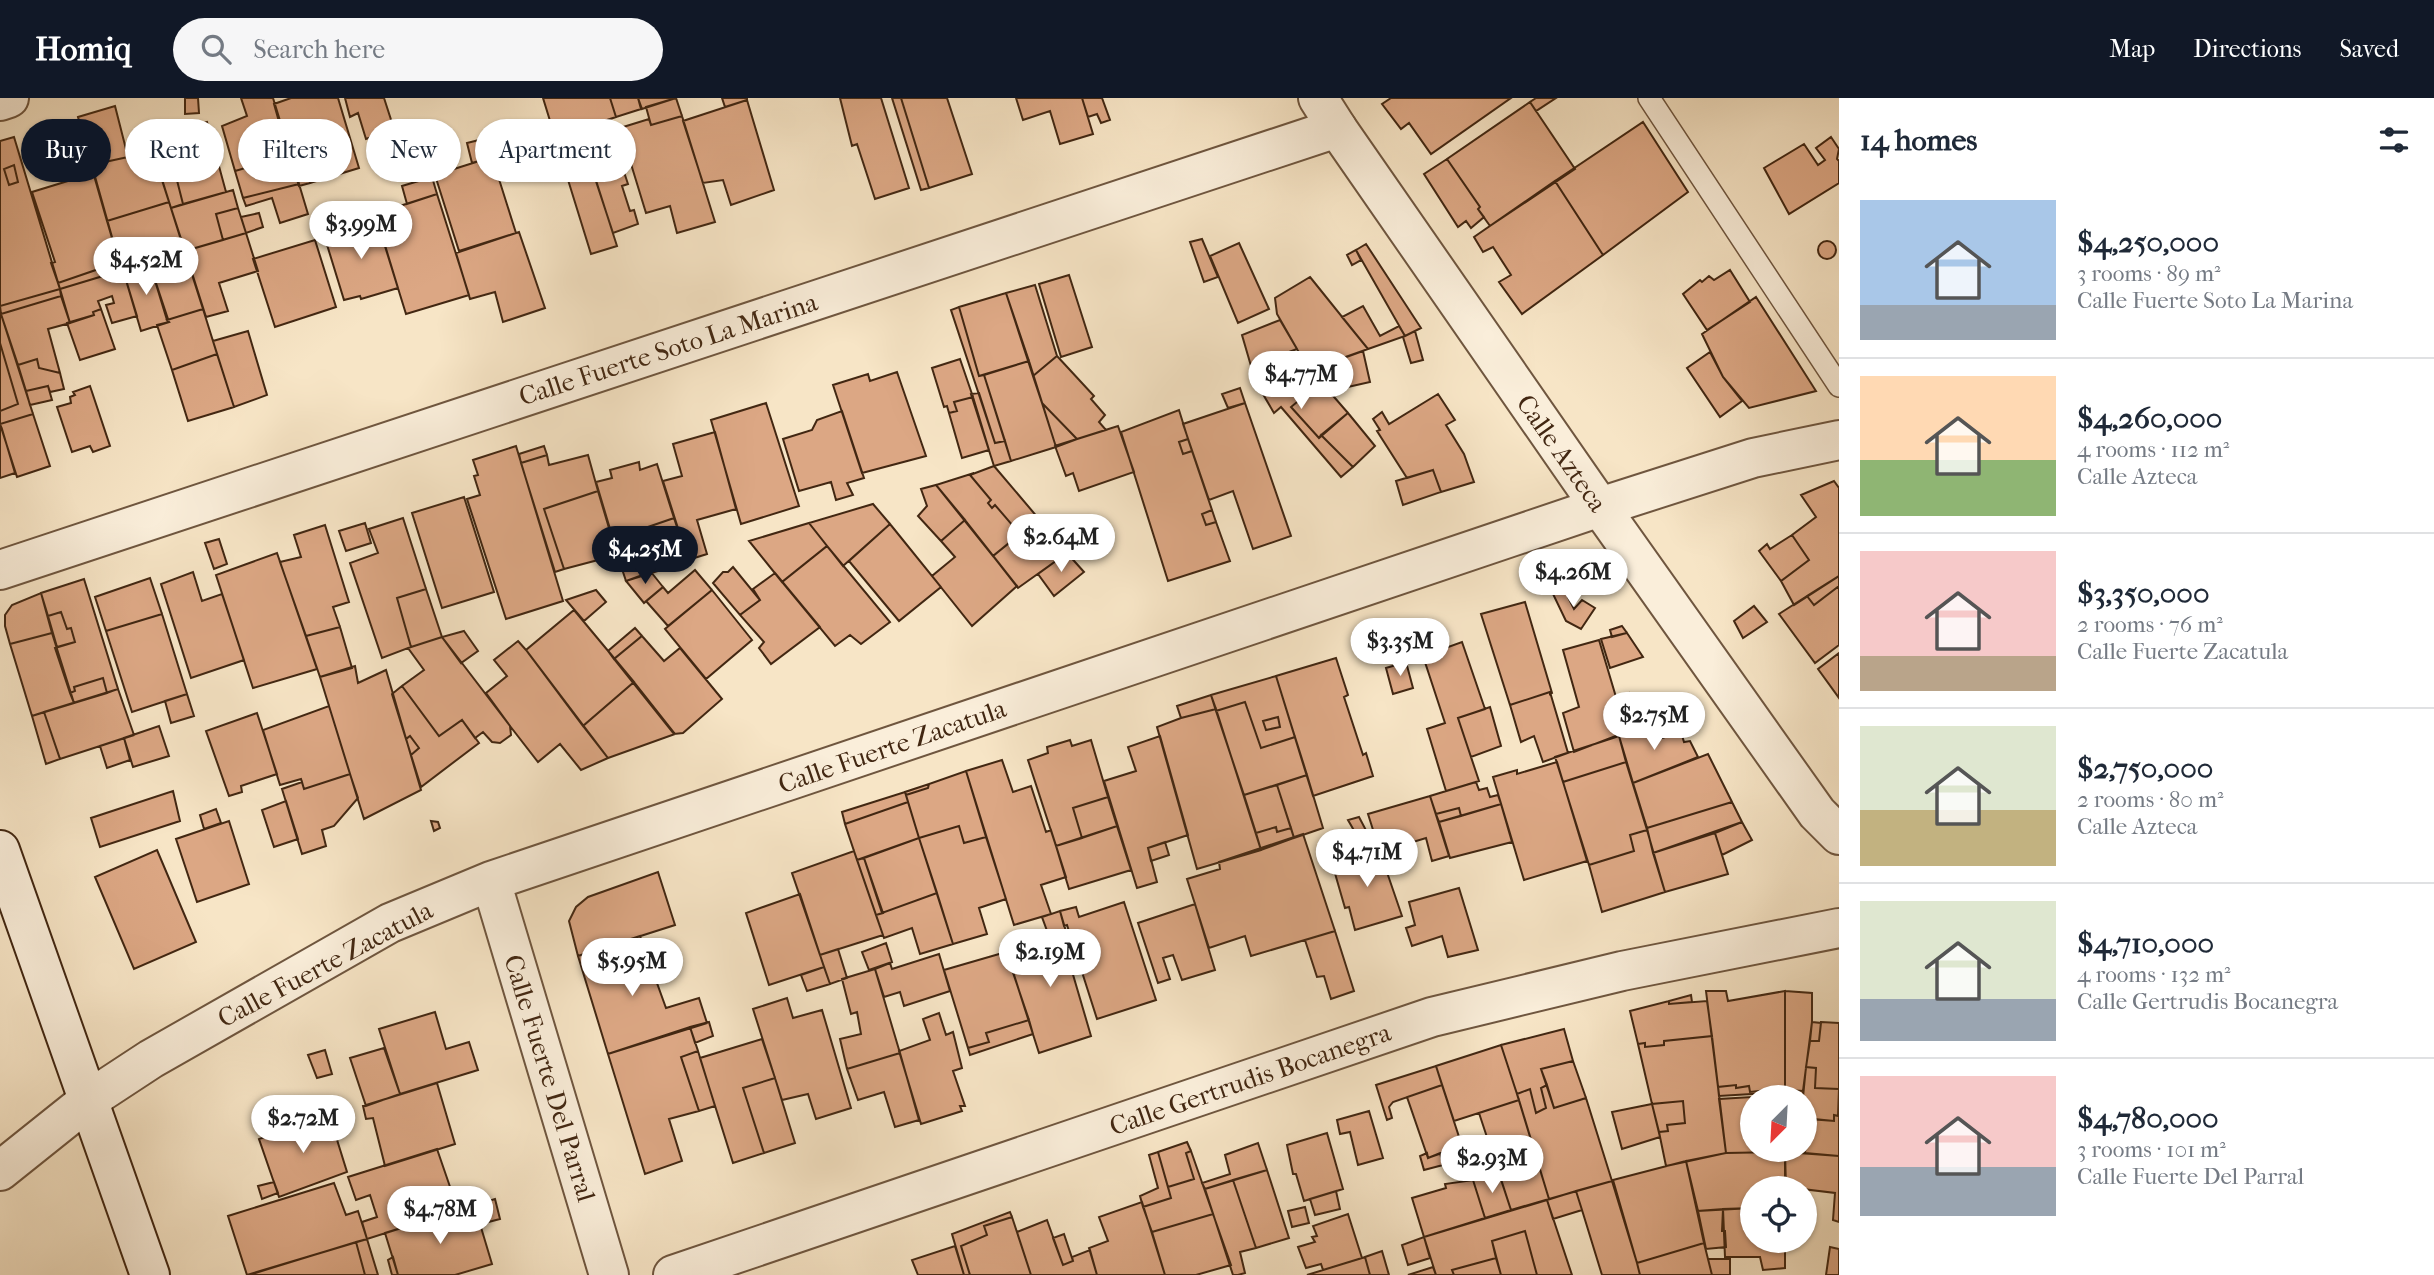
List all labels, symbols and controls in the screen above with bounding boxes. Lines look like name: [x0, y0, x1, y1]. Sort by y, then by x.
search box: [173, 18, 663, 81]
text: Homiq: [35, 30, 131, 69]
icon: search: [197, 30, 235, 68]
text: Search here: [253, 34, 385, 65]
text: Map: [2109, 35, 2155, 63]
text: Directions: [2193, 35, 2301, 63]
text: Saved: [2339, 35, 2399, 63]
chip: Buy: [21, 119, 111, 182]
chip: Rent: [125, 119, 224, 182]
chip: Filters: [238, 119, 352, 182]
chip: New: [366, 119, 461, 182]
chip: Apartment: [475, 119, 636, 182]
icon: filters: [2375, 121, 2413, 159]
text: 14 homes: [1860, 123, 1977, 158]
pin: $3.99M: [304, 202, 418, 261]
text: $3.99M: [325, 210, 397, 237]
text: $4,250,000: [2077, 225, 2219, 260]
icon: home: [1916, 228, 2000, 312]
pin: $4.52M: [89, 238, 203, 297]
text: $4.52M: [109, 246, 183, 273]
text: 3 rooms · 89 m²: [2077, 260, 2221, 287]
street label: Calle Fuerte Soto La Marina: [515, 286, 822, 412]
text: Calle Fuerte Soto La Marina: [2077, 287, 2353, 314]
pin: $4.77M: [1244, 352, 1358, 411]
text: $4.77M: [1264, 360, 1338, 387]
street label: Calle Azteca: [1510, 389, 1614, 519]
text: $4,260,000: [2077, 401, 2222, 436]
icon: home: [1916, 404, 2000, 488]
text: 4 rooms · 112 m²: [2077, 436, 2229, 463]
text: Calle Azteca: [2077, 463, 2197, 490]
pin: $2.64M: [1004, 514, 1118, 574]
text: $2.64M: [1023, 523, 1099, 550]
pin: $4.25M: [588, 526, 702, 586]
text: $4.25M: [608, 535, 682, 562]
pin: $4.26M: [1516, 550, 1630, 609]
text: $4.26M: [1535, 558, 1611, 585]
text: $3,350,000: [2077, 576, 2209, 611]
icon: home: [1916, 579, 2000, 663]
text: 2 rooms · 76 m²: [2077, 611, 2223, 638]
pin: $3.35M: [1343, 618, 1457, 678]
text: $3.35M: [1367, 627, 1433, 654]
text: Calle Fuerte Zacatula: [2077, 638, 2288, 665]
pin: $2.75M: [1597, 692, 1711, 752]
street label: Calle Fuerte Zacatula: [774, 693, 1011, 800]
text: $2.75M: [1619, 701, 1689, 728]
text: $2,750,000: [2077, 751, 2213, 786]
icon: home: [1916, 754, 2000, 838]
text: 2 rooms · 80 m²: [2077, 786, 2224, 813]
text: Calle Azteca: [2077, 813, 2197, 840]
pin: $4.71M: [1310, 830, 1424, 889]
text: $4.71M: [1332, 838, 1402, 865]
street label: Calle Fuerte Zacatula: [213, 894, 439, 1034]
text: $4,710,000: [2077, 926, 2214, 961]
icon: home: [1916, 929, 2000, 1013]
pin: $2.19M: [993, 930, 1107, 989]
text: $2.19M: [1015, 938, 1085, 965]
pin: $5.95M: [575, 939, 689, 998]
text: $5.95M: [597, 947, 667, 974]
street label: Calle Fuerte Del Parral: [497, 951, 602, 1205]
text: 4 rooms · 132 m²: [2077, 961, 2231, 988]
text: Calle Gertrudis Bocanegra: [2077, 988, 2338, 1015]
street label: Calle Gertrudis Bocanegra: [1106, 1016, 1396, 1142]
north arrow: [1740, 1085, 1816, 1162]
map controls: [1740, 1085, 1817, 1253]
pin: $2.72M: [246, 1096, 360, 1155]
text: $4,780,000: [2077, 1101, 2219, 1136]
text: $2.72M: [267, 1104, 339, 1131]
icon: home: [1916, 1104, 2000, 1188]
pin: $2.93M: [1435, 1136, 1549, 1195]
text: 3 rooms · 101 m²: [2077, 1136, 2226, 1163]
text: $2.93M: [1456, 1144, 1528, 1171]
text: Calle Fuerte Del Parral: [2077, 1163, 2304, 1190]
button: locate: [1740, 1176, 1817, 1253]
pin: $4.78M: [383, 1186, 497, 1246]
text: $4.78M: [403, 1195, 477, 1222]

